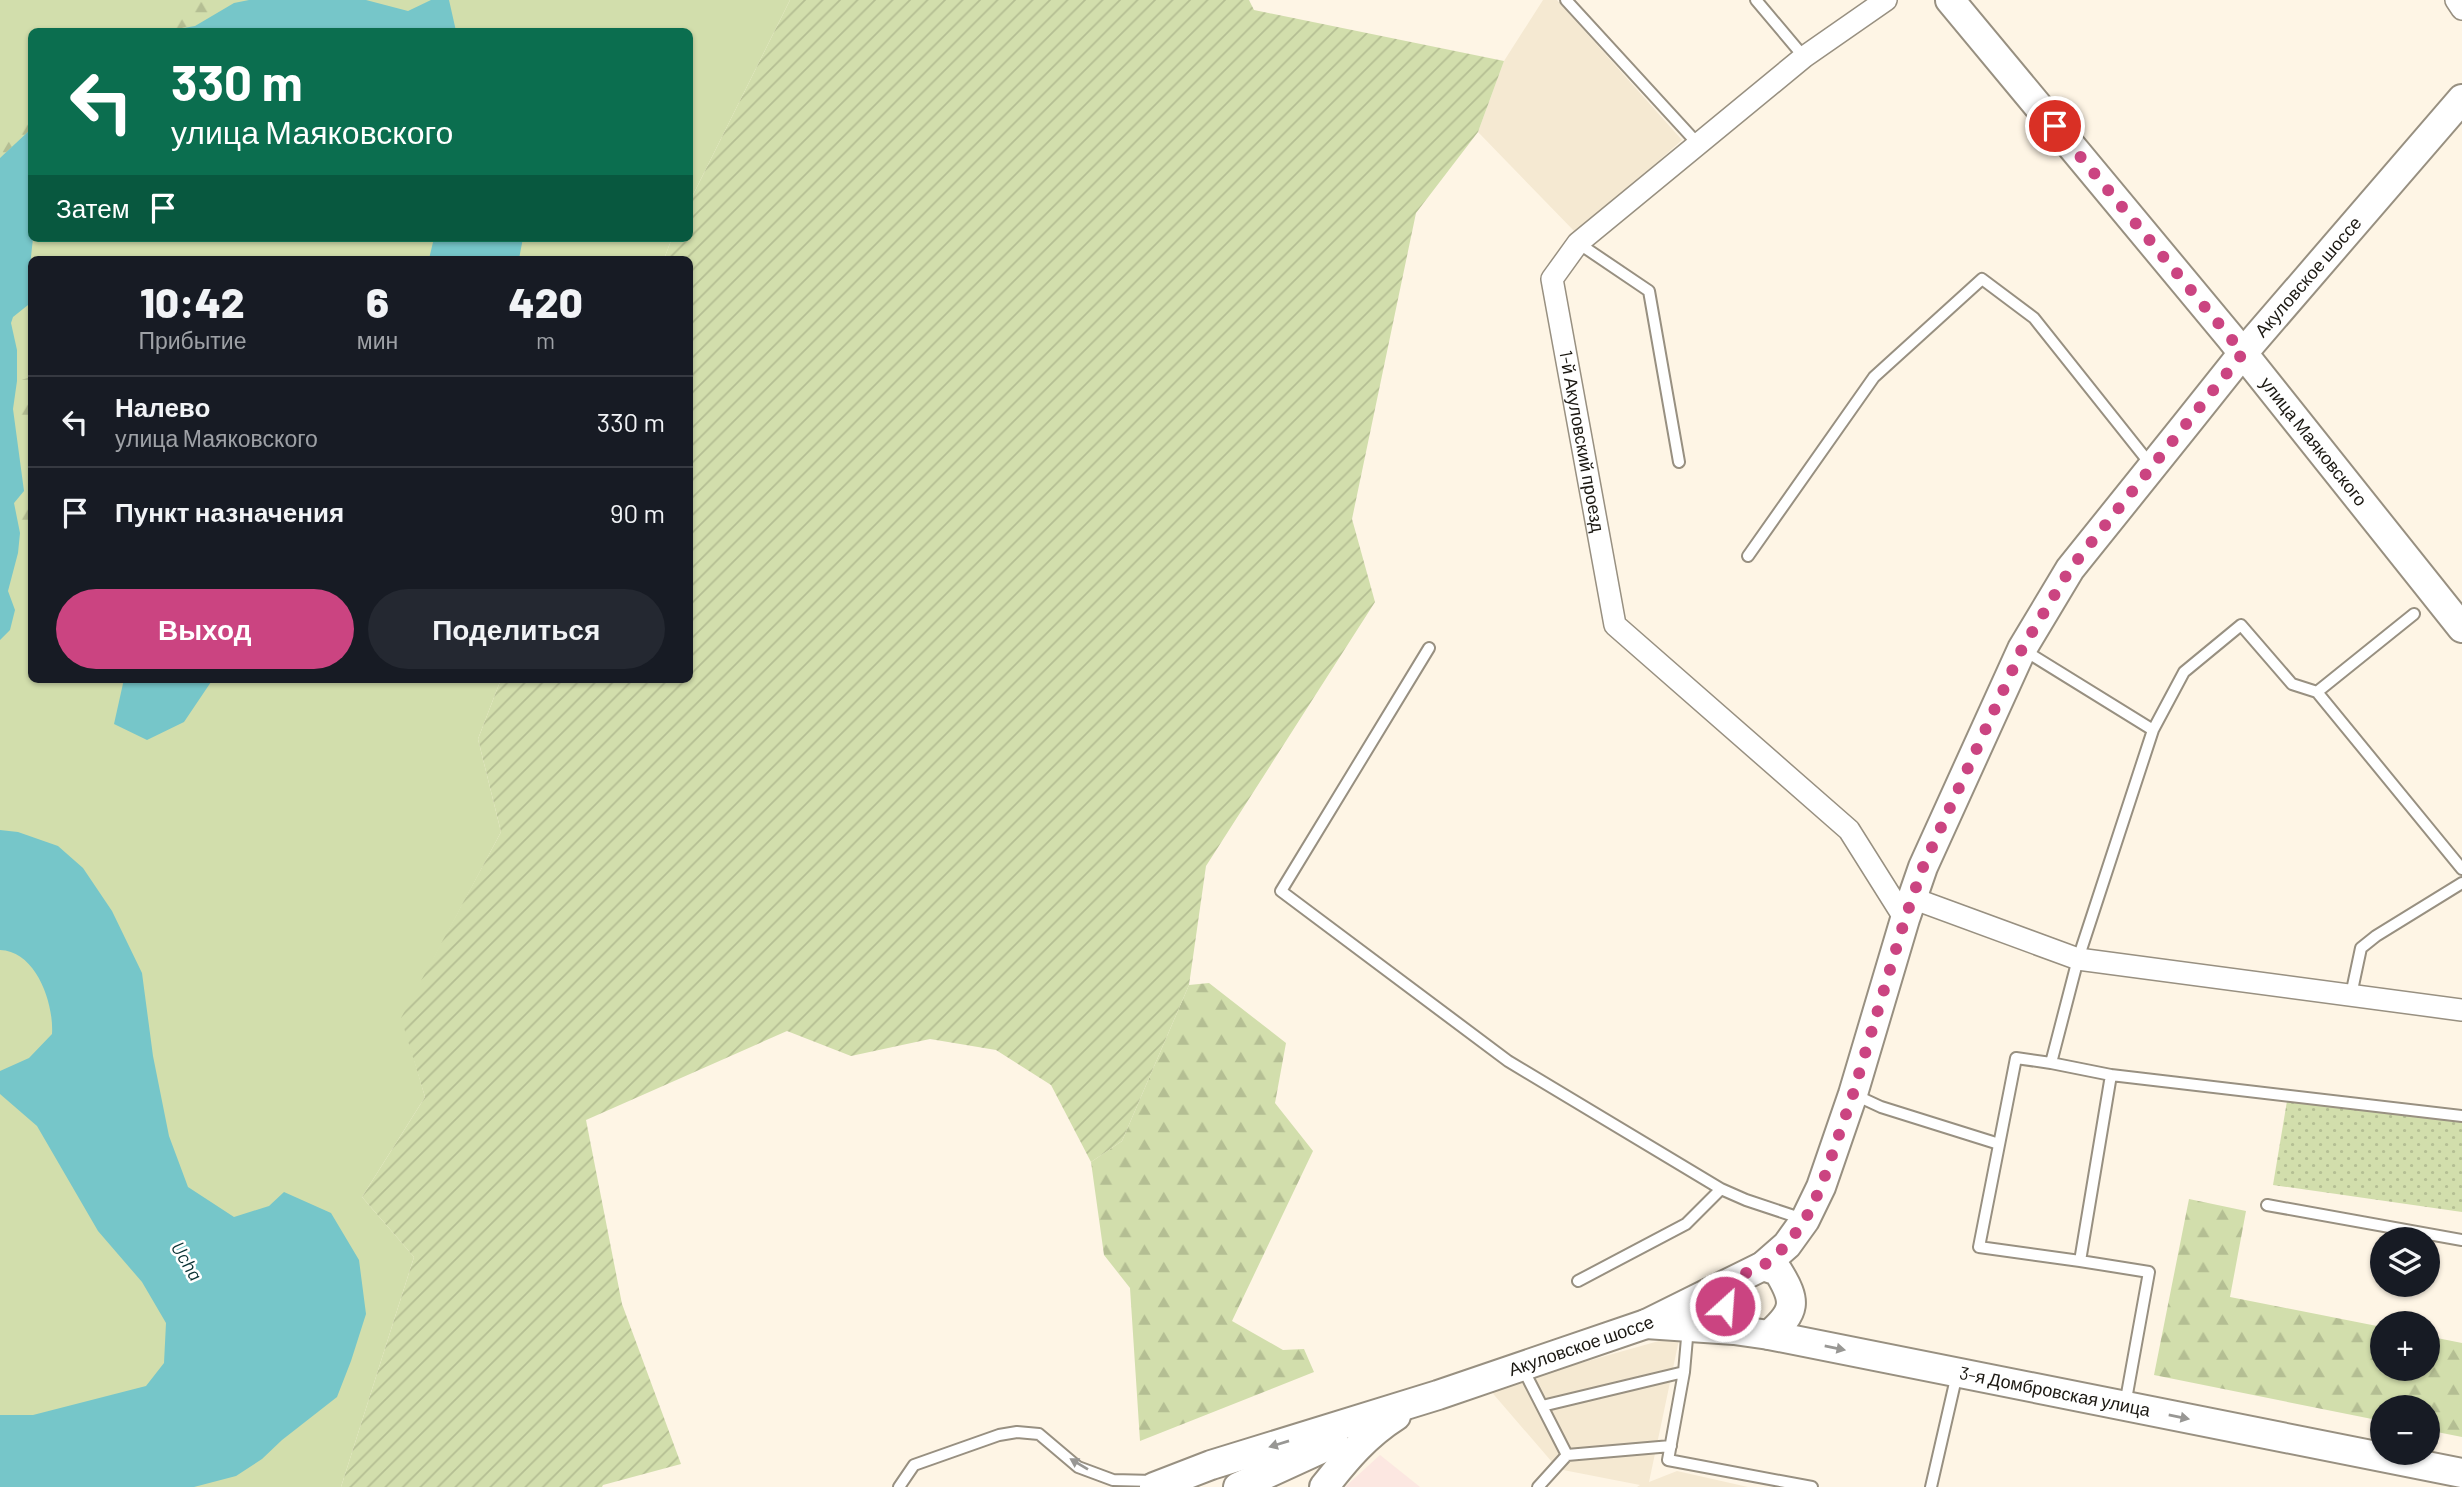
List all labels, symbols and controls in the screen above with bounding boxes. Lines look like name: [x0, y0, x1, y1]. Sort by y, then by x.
text: 330 m: [171, 52, 303, 111]
icon: left: [56, 56, 147, 147]
pin: [2025, 96, 2085, 156]
icon: arrive: [2036, 107, 2074, 145]
text: улица Маяковского: [171, 112, 453, 150]
icon: arrive: [144, 189, 182, 227]
text: Затем: [56, 192, 130, 223]
street label: Акуловское шоссе: [2250, 212, 2366, 341]
text: 10:42: [140, 276, 245, 326]
text: 6: [366, 276, 389, 326]
text: 420: [509, 276, 583, 326]
text: Прибытие: [138, 326, 246, 354]
text: мин: [357, 326, 398, 354]
text: m: [536, 326, 555, 354]
street label: 1-й Акуловский проезд: [1555, 349, 1610, 534]
street label: улица Маяковского: [2256, 372, 2372, 510]
text: Налево: [115, 391, 210, 422]
icon: left: [56, 403, 94, 441]
text: 330 m: [597, 406, 665, 437]
text: улица Маяковского: [115, 424, 318, 452]
icon: arrive: [56, 494, 94, 532]
text: Пункт назначения: [115, 496, 344, 527]
text: 90 m: [610, 497, 665, 528]
button: Выход: [56, 589, 354, 669]
button: Поделиться: [368, 589, 665, 669]
map controls: [2370, 1227, 2440, 1465]
button: layers: [2370, 1227, 2440, 1297]
water label: Ucha: [167, 1237, 208, 1284]
position arrow: [1688, 1269, 1762, 1343]
street label: Акуловское шоссе: [1505, 1310, 1657, 1380]
button: +: [2370, 1311, 2440, 1381]
one-way arrow: [1825, 1343, 1847, 1354]
street label: 3-я Домбровская улица: [1958, 1361, 2153, 1421]
button: −: [2370, 1395, 2440, 1465]
one-way arrow: [2168, 1412, 2190, 1423]
one-way arrow: [1269, 1440, 1290, 1450]
one-way arrow: [1069, 1458, 1088, 1471]

